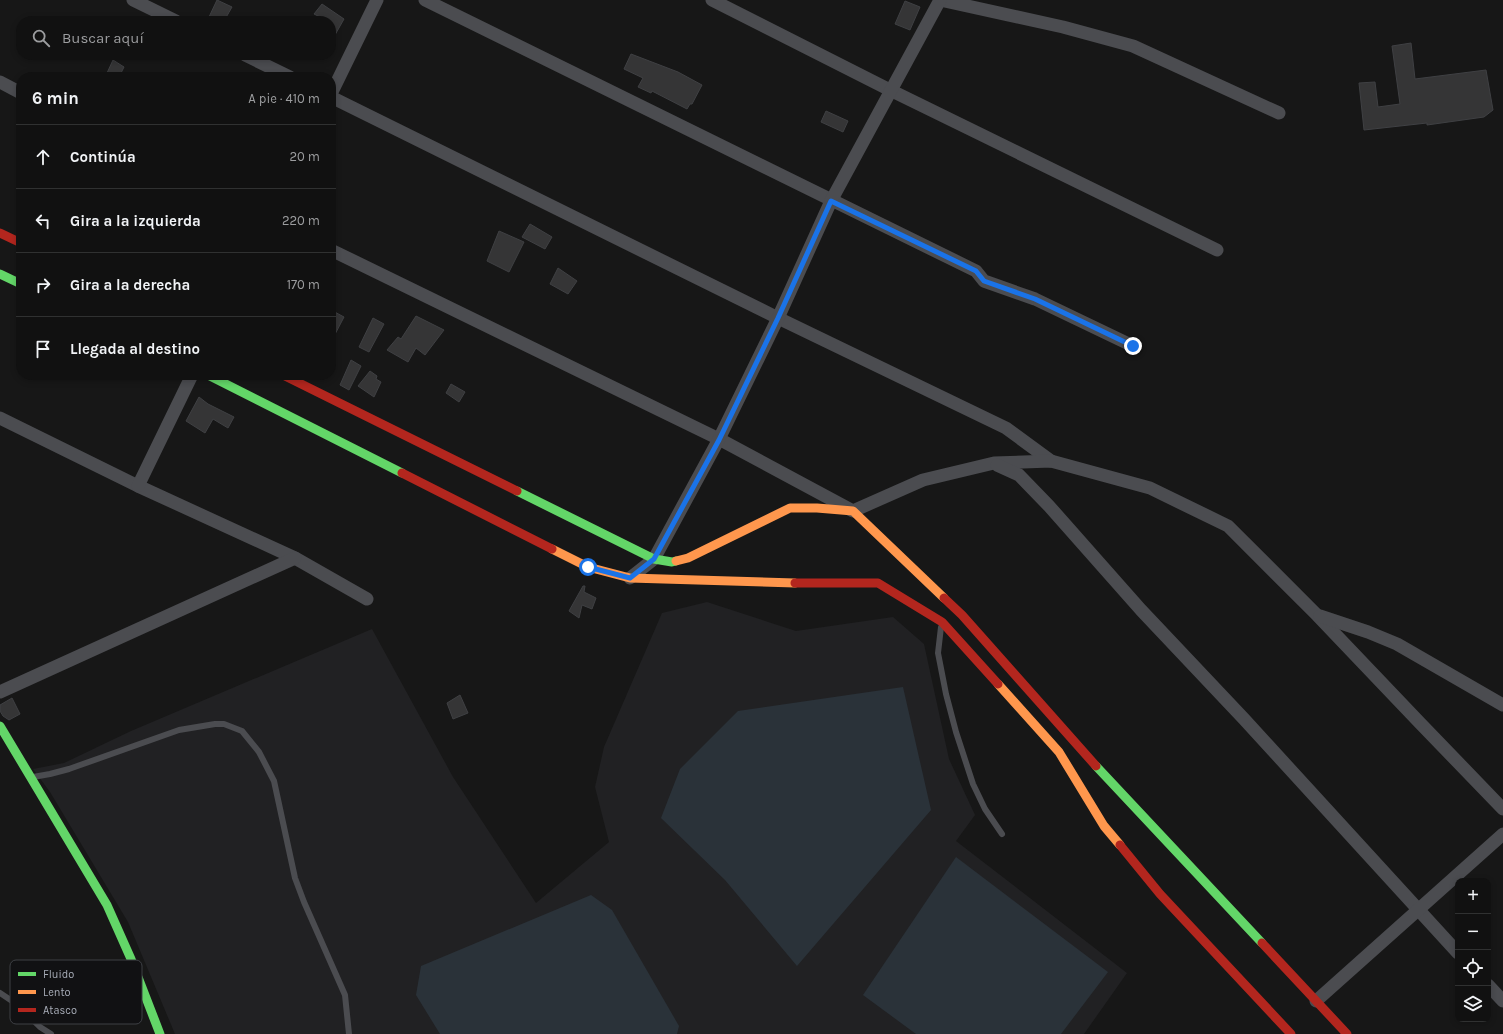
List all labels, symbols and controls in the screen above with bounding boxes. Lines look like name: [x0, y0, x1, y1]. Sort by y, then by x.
search box: [16, 16, 336, 60]
icon: search: [30, 27, 52, 49]
text: Buscar aquí: [62, 29, 144, 47]
text: 6 min: [32, 88, 79, 108]
text: A pie · 410 m: [248, 91, 320, 106]
icon: ahead: [32, 146, 54, 168]
text: Continúa: [70, 148, 136, 166]
text: 20 m: [290, 149, 320, 164]
icon: left: [32, 210, 54, 232]
text: Gira a la izquierda: [70, 212, 201, 230]
text: 220 m: [282, 213, 320, 228]
icon: right: [32, 274, 54, 296]
text: Gira a la derecha: [70, 276, 190, 294]
text: 170 m: [287, 277, 320, 292]
route end: [1124, 337, 1142, 355]
icon: arrive: [32, 338, 54, 360]
text: Llegada al destino: [70, 340, 200, 358]
route start: [579, 558, 597, 576]
map controls: [1455, 878, 1491, 1022]
button: +: [1455, 878, 1491, 914]
button: −: [1455, 914, 1491, 950]
button: locate: [1455, 950, 1491, 986]
legend: [10, 960, 142, 1024]
text: Fluido: [43, 968, 74, 981]
text: Lento: [43, 986, 71, 999]
button: layers: [1455, 986, 1491, 1022]
text: Atasco: [43, 1004, 77, 1017]

